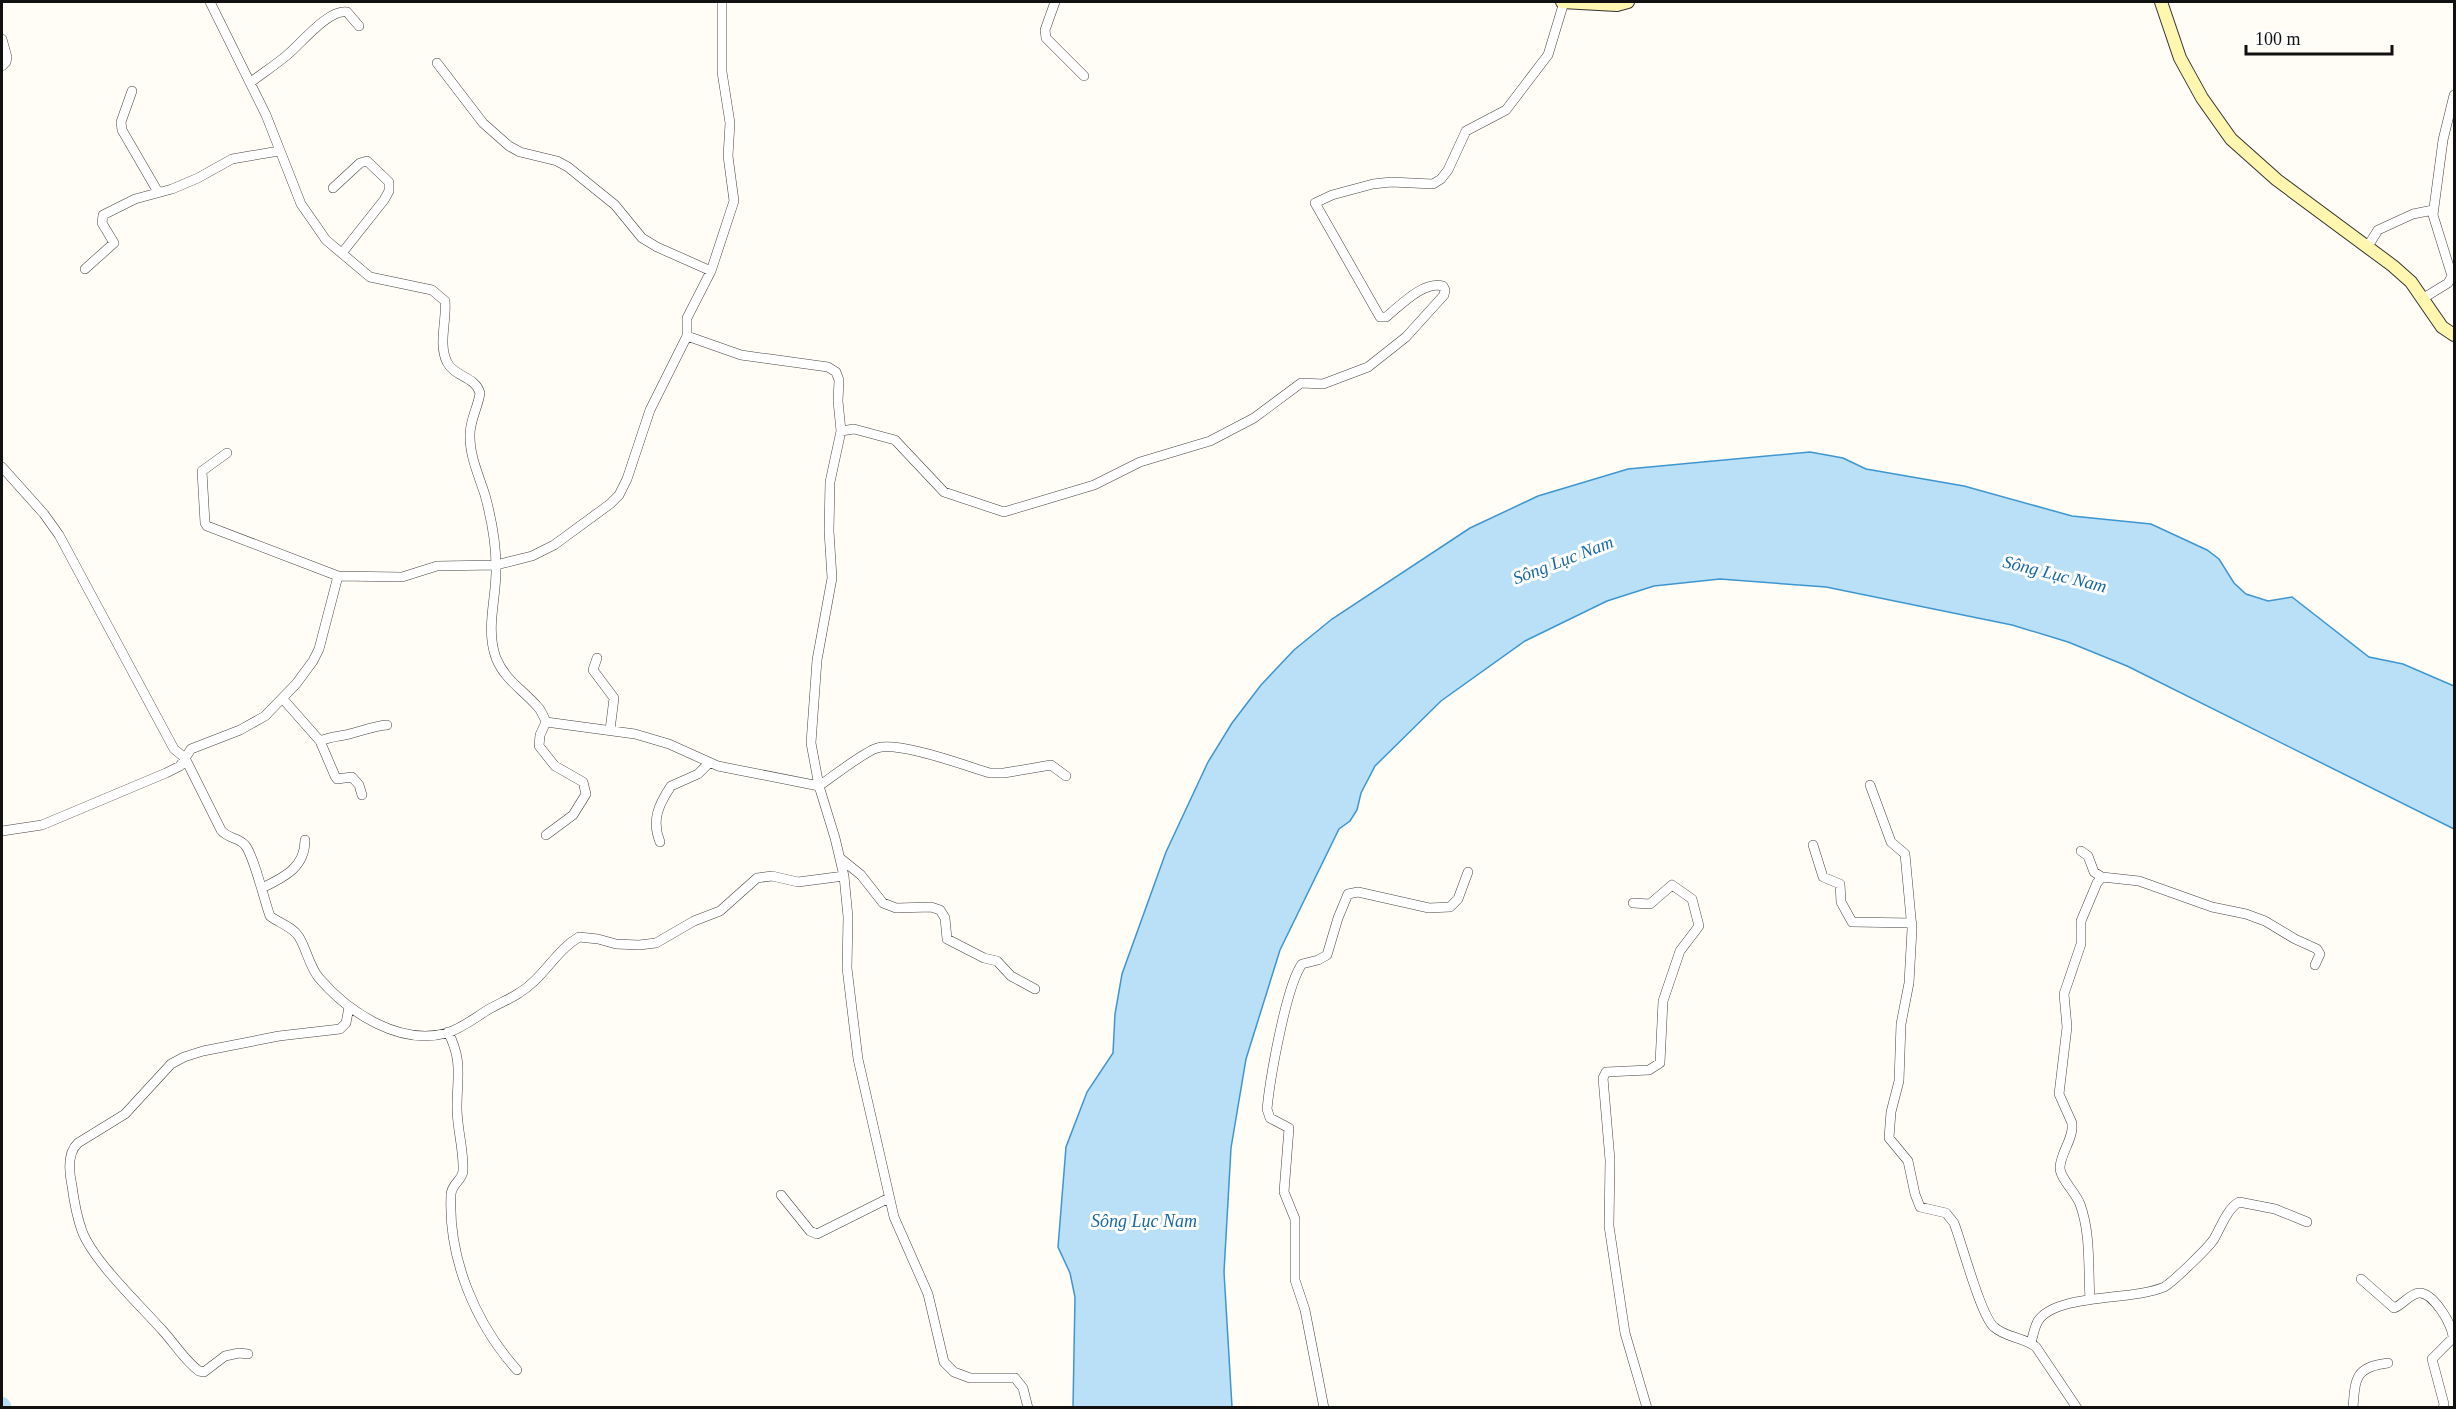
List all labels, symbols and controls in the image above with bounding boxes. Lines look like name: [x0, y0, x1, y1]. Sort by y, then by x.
scale bar: [2246, 18, 2392, 56]
text: 100 m: [2255, 29, 2301, 49]
water label: Sông Lục Nam: [1510, 532, 1616, 588]
water label: Sông Lục Nam: [2001, 551, 2109, 597]
water label: Sông Lục Nam: [1091, 1211, 1197, 1231]

